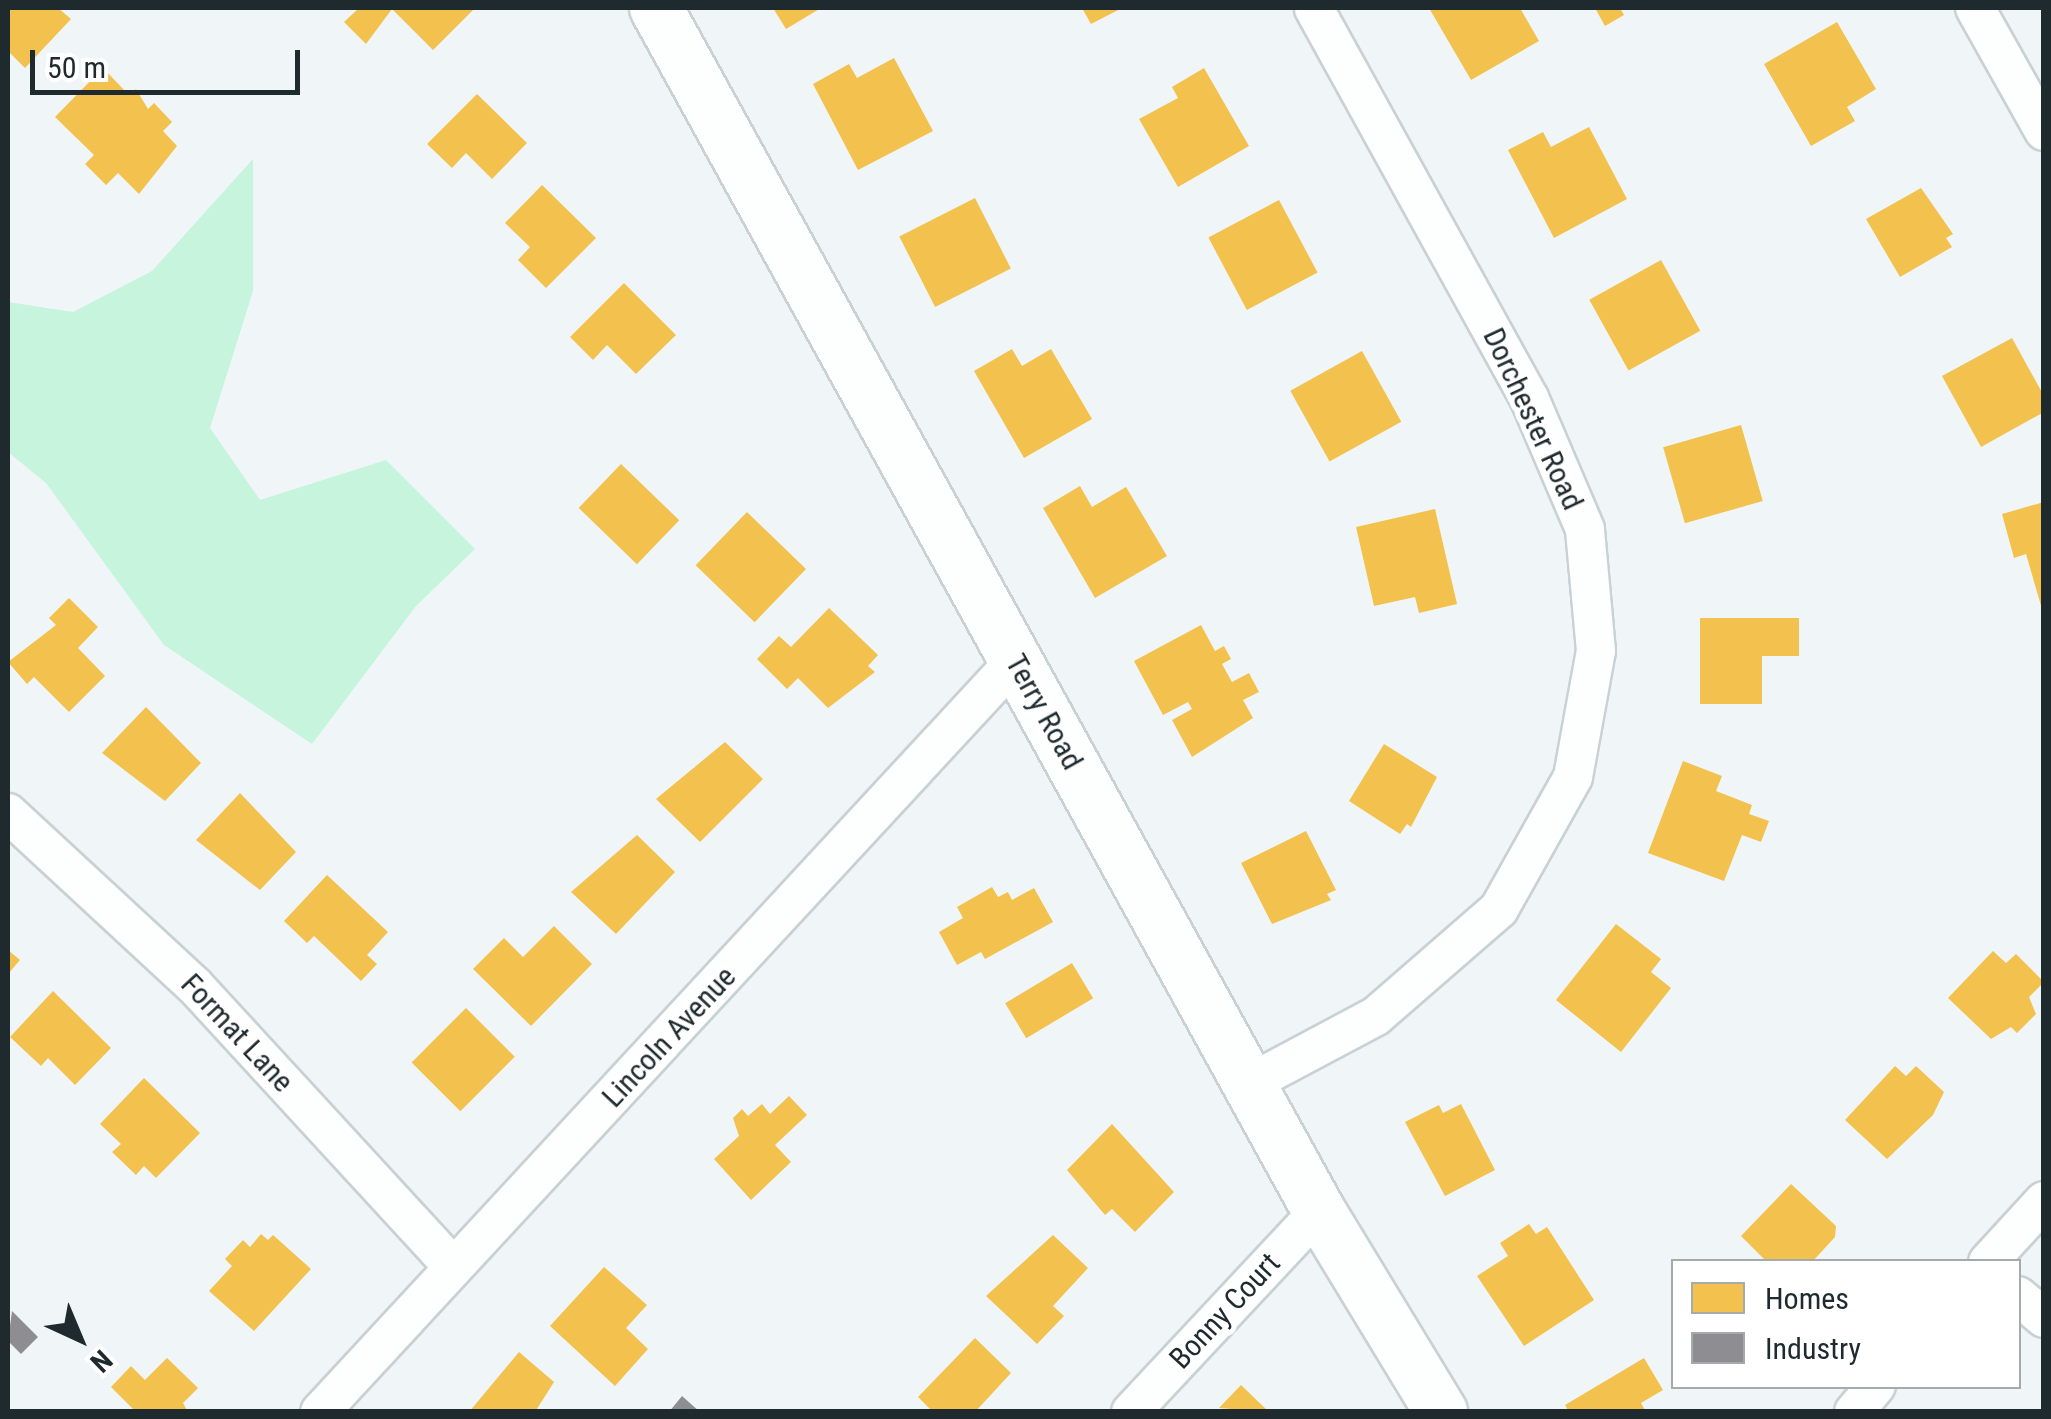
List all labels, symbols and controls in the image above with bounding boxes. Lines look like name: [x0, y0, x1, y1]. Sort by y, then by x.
scale bar: [35, 30, 305, 92]
text: 50 m: [47, 50, 106, 85]
street label: Dorchester Road: [1475, 322, 1591, 516]
street label: Terry Road: [998, 648, 1090, 776]
street label: Lincoln Avenue: [595, 959, 743, 1115]
street label: Format Lane: [173, 967, 301, 1099]
street label: Bonny Court: [1162, 1246, 1288, 1376]
legend: [1671, 1259, 2021, 1389]
text: Homes: [1765, 1281, 1849, 1316]
north arrow: [30, 1289, 130, 1389]
text: Industry: [1765, 1331, 1861, 1366]
text: N: [84, 1343, 119, 1379]

